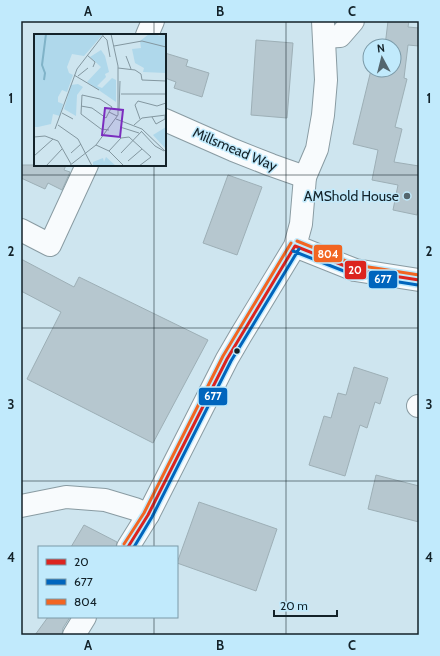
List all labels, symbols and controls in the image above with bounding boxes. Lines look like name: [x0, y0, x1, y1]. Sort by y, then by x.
text: A: [84, 3, 93, 19]
text: B: [216, 3, 224, 19]
text: C: [348, 3, 356, 19]
inset map: [34, 34, 166, 166]
north arrow: [362, 38, 402, 78]
text: N: [376, 41, 385, 55]
text: 1: [9, 90, 13, 106]
text: 1: [427, 90, 431, 106]
street label: Millsmead Way: [190, 123, 280, 175]
place label: AMShold House: [304, 187, 399, 205]
marker: AMShold House: [402, 191, 412, 201]
text: 2: [8, 243, 15, 259]
text: 2: [426, 243, 433, 259]
line badge: 804: [313, 244, 343, 263]
text: 804: [317, 247, 339, 261]
line badge: 20: [344, 260, 367, 280]
text: 20: [348, 263, 362, 277]
line badge: 677: [368, 270, 398, 289]
text: 677: [374, 272, 392, 286]
unlabelled marker: [232, 346, 242, 356]
line badge: 677: [198, 387, 228, 406]
text: 677: [204, 389, 222, 403]
text: 3: [7, 396, 15, 412]
text: 3: [425, 396, 433, 412]
legend: [38, 546, 178, 618]
text: 4: [7, 549, 15, 565]
text: 4: [425, 549, 433, 565]
text: 20: [74, 554, 89, 569]
text: 677: [74, 574, 93, 589]
scale bar: [274, 592, 337, 618]
text: 804: [74, 594, 97, 609]
text: 20 m: [280, 598, 308, 613]
text: A: [84, 637, 93, 653]
text: B: [216, 637, 224, 653]
text: C: [348, 637, 356, 653]

